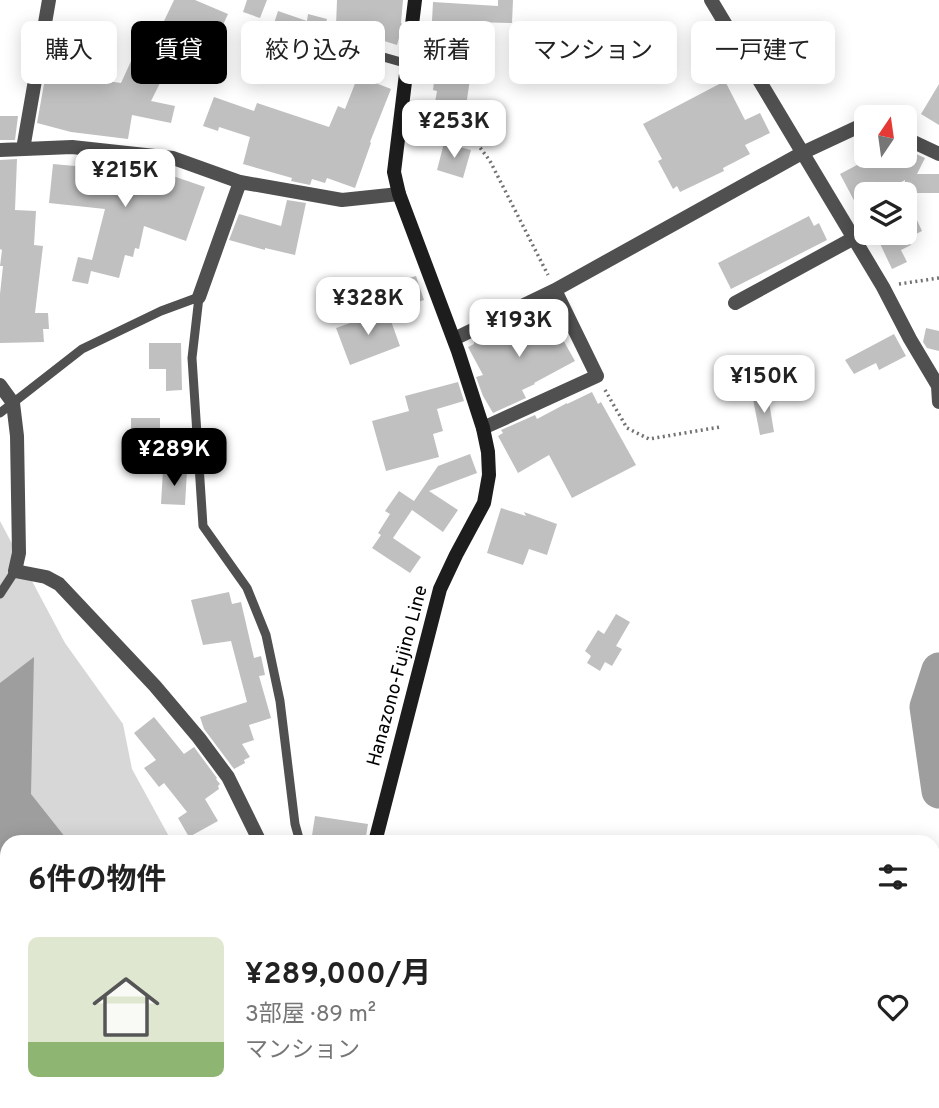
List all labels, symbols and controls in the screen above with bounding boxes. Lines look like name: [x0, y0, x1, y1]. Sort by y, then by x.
chip: 購入: [21, 21, 117, 84]
chip: 賃貸: [131, 21, 227, 84]
chip: 絞り込み: [241, 21, 385, 84]
chip: 新着: [399, 21, 495, 84]
chip: マンション: [509, 21, 677, 84]
chip: 一戸建て: [691, 21, 835, 84]
pin: ¥253K: [405, 100, 503, 160]
north arrow: [854, 105, 917, 168]
map controls: [854, 105, 917, 245]
text: ¥253K: [418, 108, 490, 137]
pin: ¥215K: [76, 150, 174, 209]
text: ¥215K: [91, 157, 159, 186]
button: layers: [854, 182, 917, 245]
pin: ¥328K: [319, 278, 417, 337]
text: ¥328K: [332, 285, 404, 314]
pin: ¥193K: [470, 300, 568, 359]
text: ¥193K: [485, 307, 553, 336]
pin: ¥150K: [715, 356, 813, 415]
text: ¥150K: [730, 363, 798, 392]
pin: ¥289K: [125, 428, 223, 488]
text: ¥289K: [138, 436, 210, 465]
street label: Hanazono-Fujino Line: [362, 583, 434, 769]
icon: filters: [874, 858, 912, 896]
text: 6件の物件: [28, 863, 166, 900]
text: ¥289,000/月: [245, 957, 431, 994]
icon: home: [84, 965, 168, 1049]
icon: heart: [874, 988, 912, 1026]
text: 3部屋 · 89 m²: [245, 1001, 376, 1030]
text: マンション: [245, 1037, 360, 1066]

